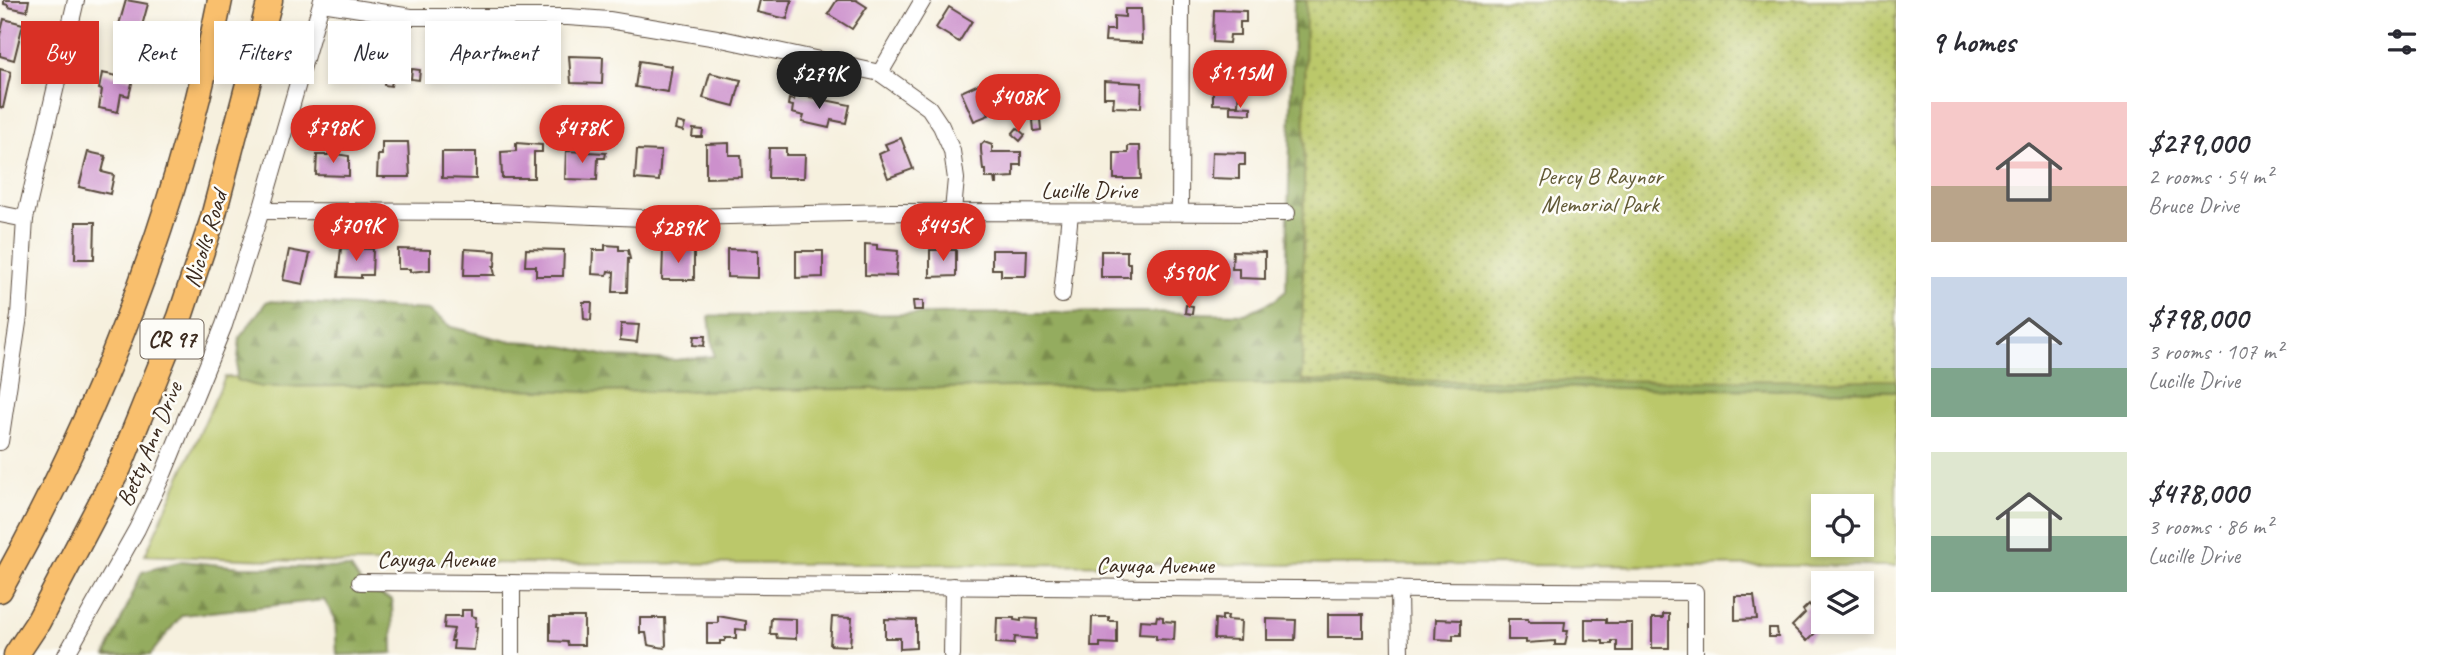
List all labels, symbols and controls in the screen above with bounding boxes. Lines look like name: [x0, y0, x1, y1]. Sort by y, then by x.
chip: Buy: [21, 21, 99, 84]
chip: Rent: [113, 21, 200, 84]
chip: Filters: [214, 21, 314, 84]
chip: New: [328, 21, 411, 84]
chip: Apartment: [425, 21, 561, 84]
text: 9 homes: [1931, 23, 2015, 61]
icon: filters: [2383, 23, 2421, 61]
pin: $1.15M: [1183, 50, 1297, 110]
pin: $279K: [770, 52, 868, 111]
text: $1.15M: [1209, 58, 1271, 87]
text: $279K: [793, 59, 845, 88]
pin: $408K: [969, 74, 1067, 134]
text: $408K: [991, 82, 1045, 111]
pin: $798K: [284, 106, 382, 165]
pin: $478K: [533, 106, 631, 165]
text: $798K: [307, 113, 359, 142]
text: $478K: [556, 113, 609, 142]
text: $279,000: [2148, 124, 2248, 162]
icon: home: [1987, 130, 2071, 214]
park label: Percy B Raynor Memorial Park: [1537, 161, 1665, 219]
text: 2 rooms · 54 m²: [2148, 162, 2272, 191]
street label: Lucille Drive: [1041, 175, 1139, 205]
street label: Nicolls Road: [176, 184, 235, 291]
text: Bruce Drive: [2148, 191, 2239, 220]
pin: $709K: [307, 204, 405, 263]
pin: $445K: [894, 204, 992, 263]
pin: $289K: [629, 205, 727, 265]
text: $709K: [330, 211, 382, 240]
text: $445K: [917, 211, 969, 240]
text: $289K: [652, 213, 704, 242]
pin: $590K: [1140, 250, 1238, 310]
text: $590K: [1163, 258, 1215, 287]
text: $798,000: [2148, 299, 2248, 337]
icon: home: [1987, 305, 2071, 389]
road number: CR 97: [140, 320, 204, 358]
text: 3 rooms · 107 m²: [2148, 337, 2283, 366]
text: Lucille Drive: [2148, 366, 2240, 395]
street label: Betty Ann Drive: [109, 375, 190, 511]
text: $478,000: [2148, 474, 2248, 512]
icon: home: [1987, 480, 2071, 564]
map controls: [1811, 494, 1874, 634]
button: locate: [1811, 494, 1874, 557]
text: 3 rooms · 86 m²: [2148, 512, 2272, 541]
text: Lucille Drive: [2148, 541, 2240, 570]
street label: Cayuga Avenue: [377, 544, 497, 574]
street label: Cayuga Avenue: [1096, 550, 1216, 580]
button: layers: [1811, 571, 1874, 634]

